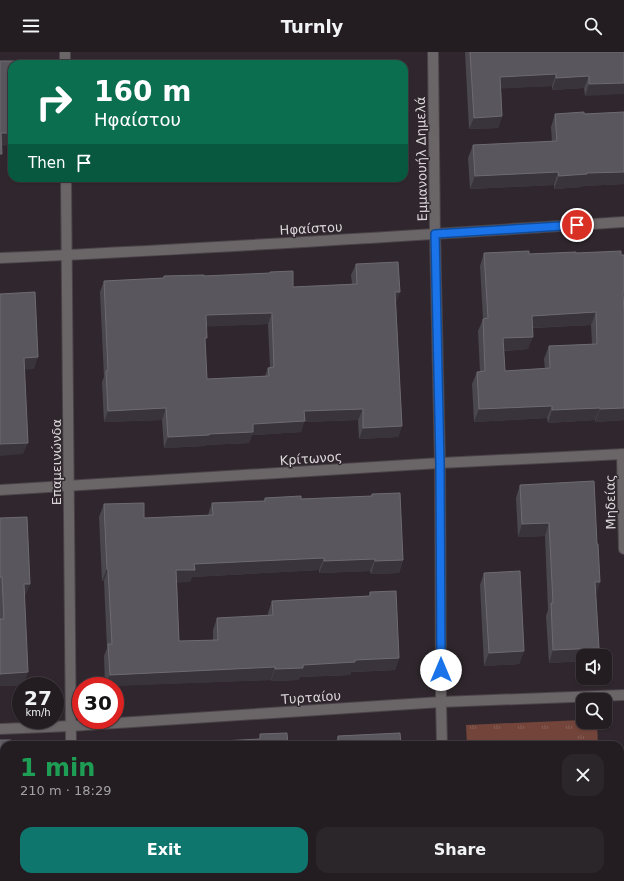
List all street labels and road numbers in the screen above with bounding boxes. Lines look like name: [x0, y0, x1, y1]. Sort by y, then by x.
street label: Εμμανουήλ Δημελά: [413, 96, 430, 222]
street label: Ηφαίστου: [279, 219, 343, 238]
street label: Επαμεινώνδα: [49, 419, 64, 505]
street label: Κρίτωνος: [279, 449, 343, 468]
street label: Μηδείας: [603, 474, 618, 530]
street label: Τυρταίου: [280, 688, 341, 707]

